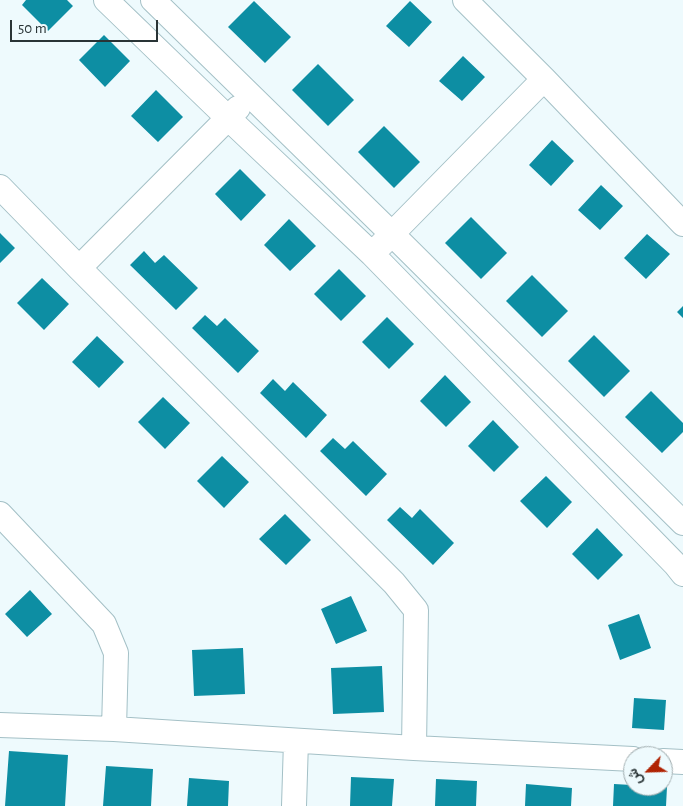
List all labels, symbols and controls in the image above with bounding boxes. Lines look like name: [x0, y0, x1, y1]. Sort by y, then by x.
scale bar: [12, 10, 160, 42]
text: 50 m: [18, 21, 47, 36]
north arrow: [623, 746, 673, 796]
text: ش: [625, 766, 645, 787]

